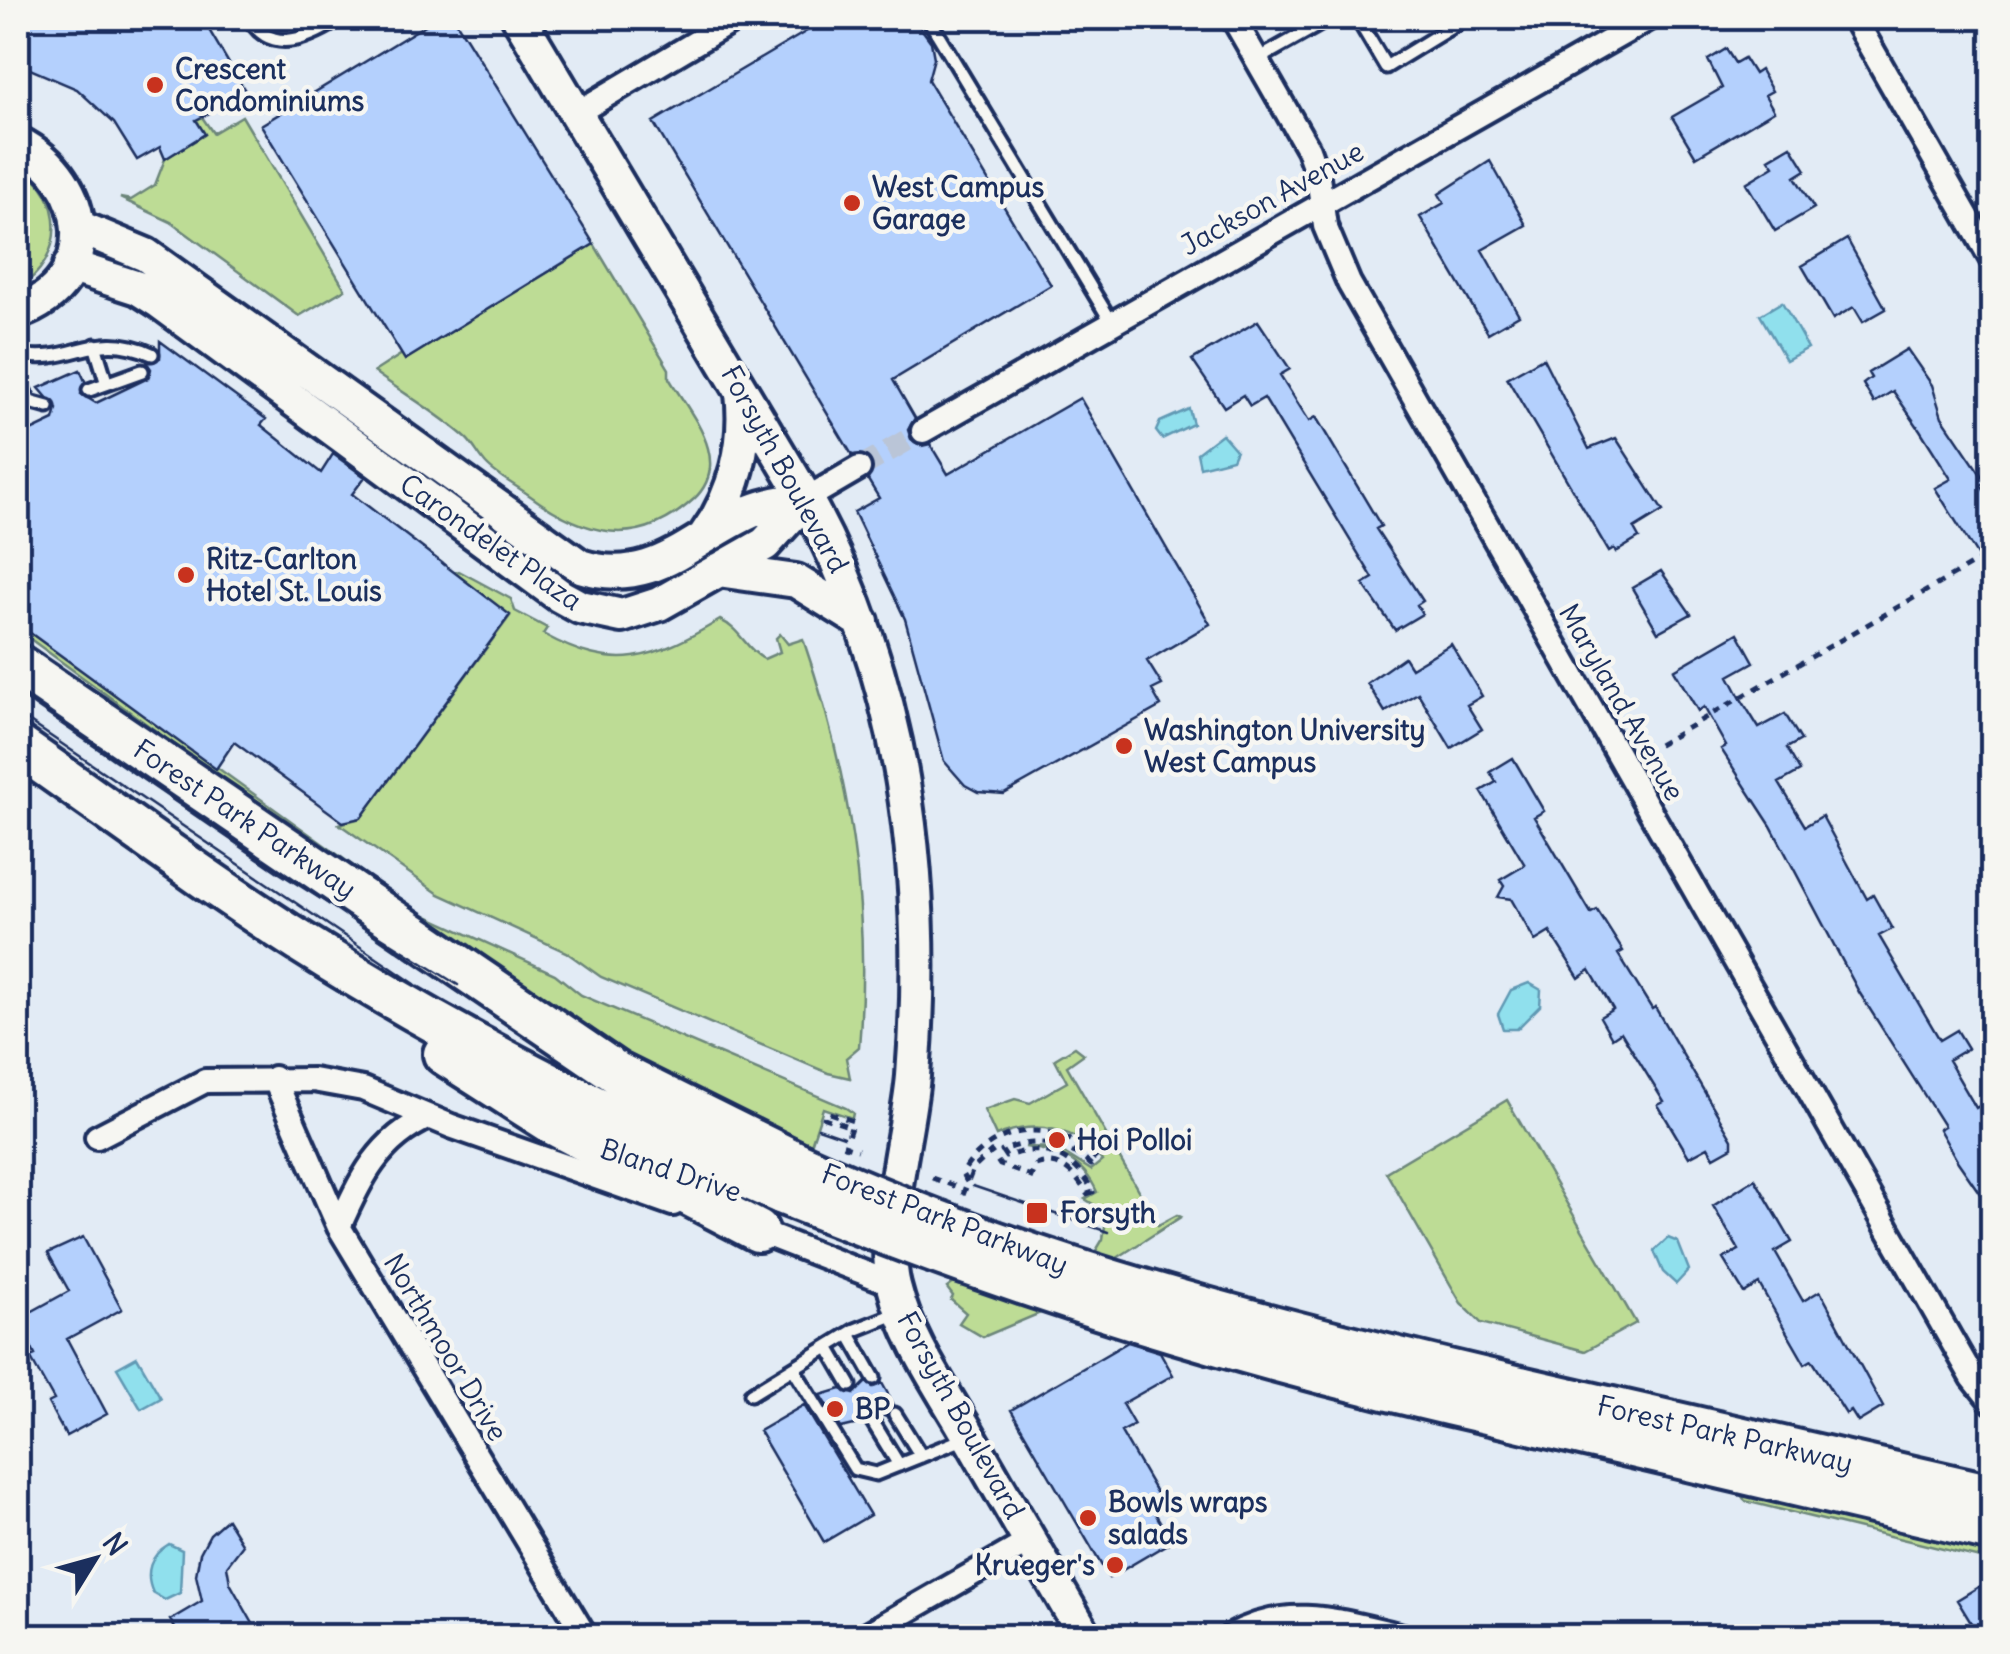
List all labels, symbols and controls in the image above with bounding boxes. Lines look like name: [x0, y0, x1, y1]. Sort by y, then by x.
place label: Crescent Condominiums: [175, 51, 365, 119]
marker: Crescent Condominiums: [144, 74, 166, 96]
street label: Jackson Avenue: [1174, 133, 1370, 263]
place label: West Campus Garage: [872, 169, 1044, 237]
marker: West Campus Garage: [841, 192, 863, 214]
street label: Forsyth Boulevard: [713, 359, 857, 579]
street label: Carondelet Plaza: [393, 466, 589, 618]
place label: Ritz-Carlton Hotel St. Louis: [206, 541, 382, 609]
marker: Ritz-Carlton Hotel St. Louis: [175, 564, 197, 586]
street label: Maryland Avenue: [1551, 597, 1693, 807]
place label: Washington University West Campus: [1144, 712, 1425, 780]
street label: Forest Park Parkway: [127, 731, 363, 907]
marker: Washington University West Campus: [1113, 735, 1135, 757]
place label: Hoi Polloi: [1077, 1122, 1192, 1158]
marker: Hoi Polloi: [1046, 1129, 1068, 1151]
street label: Bland Drive: [596, 1130, 746, 1210]
street label: Forest Park Parkway: [817, 1155, 1073, 1283]
place label: Forsyth: [1060, 1195, 1156, 1231]
marker: Forsyth: [1024, 1200, 1050, 1226]
street label: Northmoor Drive: [376, 1247, 516, 1447]
street label: Forsyth Boulevard: [889, 1305, 1033, 1525]
street label: Forest Park Parkway: [1594, 1387, 1856, 1481]
place label: BP: [855, 1391, 890, 1427]
marker: BP: [824, 1398, 846, 1420]
place label: Bowls wraps salads: [1108, 1484, 1268, 1552]
marker: Bowls wraps salads: [1077, 1507, 1099, 1529]
north arrow: [45, 1509, 145, 1609]
text: N: [95, 1525, 135, 1563]
place label: Krueger's: [975, 1547, 1095, 1583]
marker: Krueger's: [1104, 1554, 1126, 1576]

